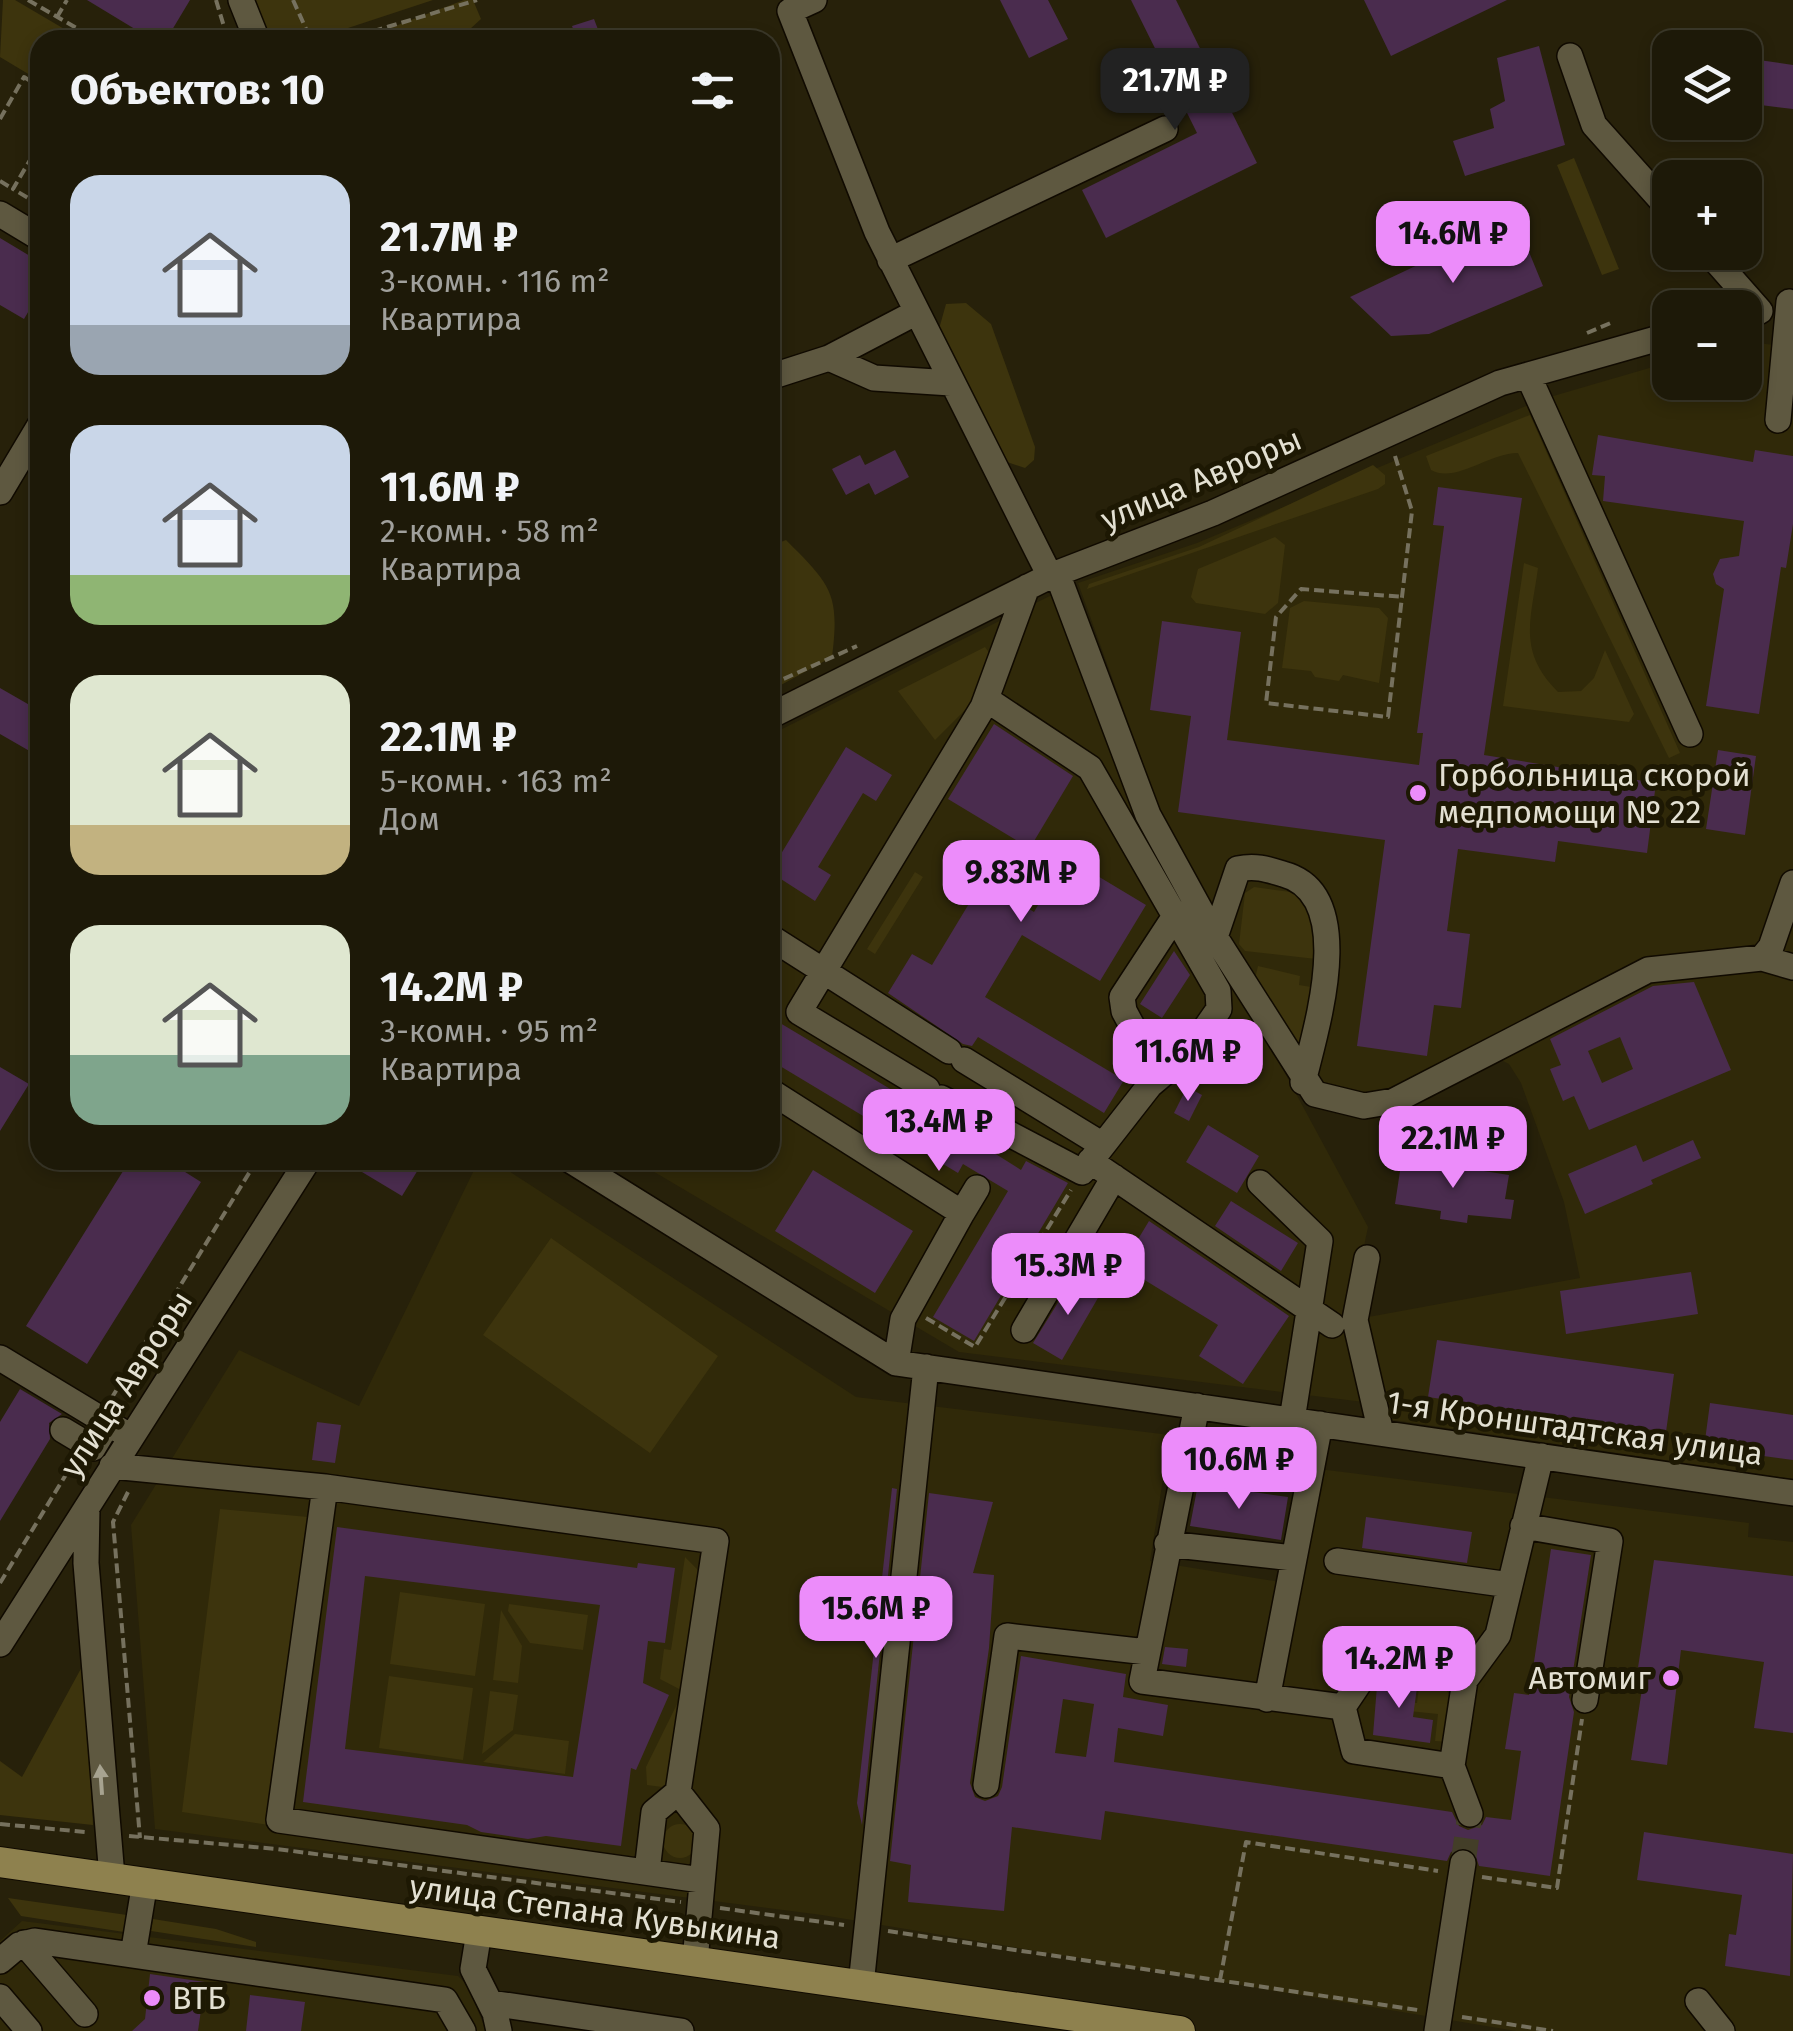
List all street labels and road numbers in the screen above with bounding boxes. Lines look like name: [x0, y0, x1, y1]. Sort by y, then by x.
street label: улица Авроры: [1095, 420, 1307, 538]
street label: улица Авроры: [52, 1284, 200, 1484]
street label: 1-я Кронштадтская улица: [1385, 1383, 1765, 1473]
street label: улица Степана Кувыкина: [407, 1867, 783, 1957]

